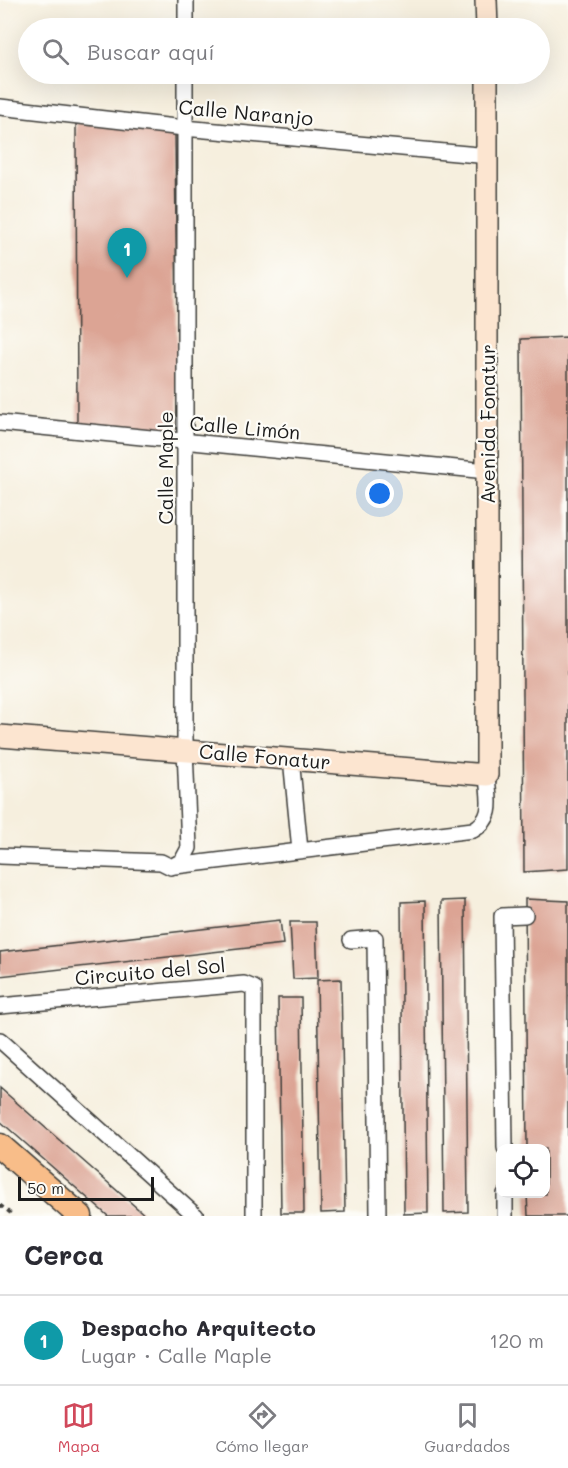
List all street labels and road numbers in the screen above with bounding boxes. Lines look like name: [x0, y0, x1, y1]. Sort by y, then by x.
street label: Calle Naranjo: [178, 93, 314, 131]
street label: Avenida Fonatur: [474, 344, 500, 504]
street label: Calle Limón: [189, 409, 301, 445]
street label: Calle Maple: [152, 411, 178, 525]
street label: Calle Fonatur: [198, 737, 332, 775]
street label: Circuito del Sol: [74, 951, 226, 991]

